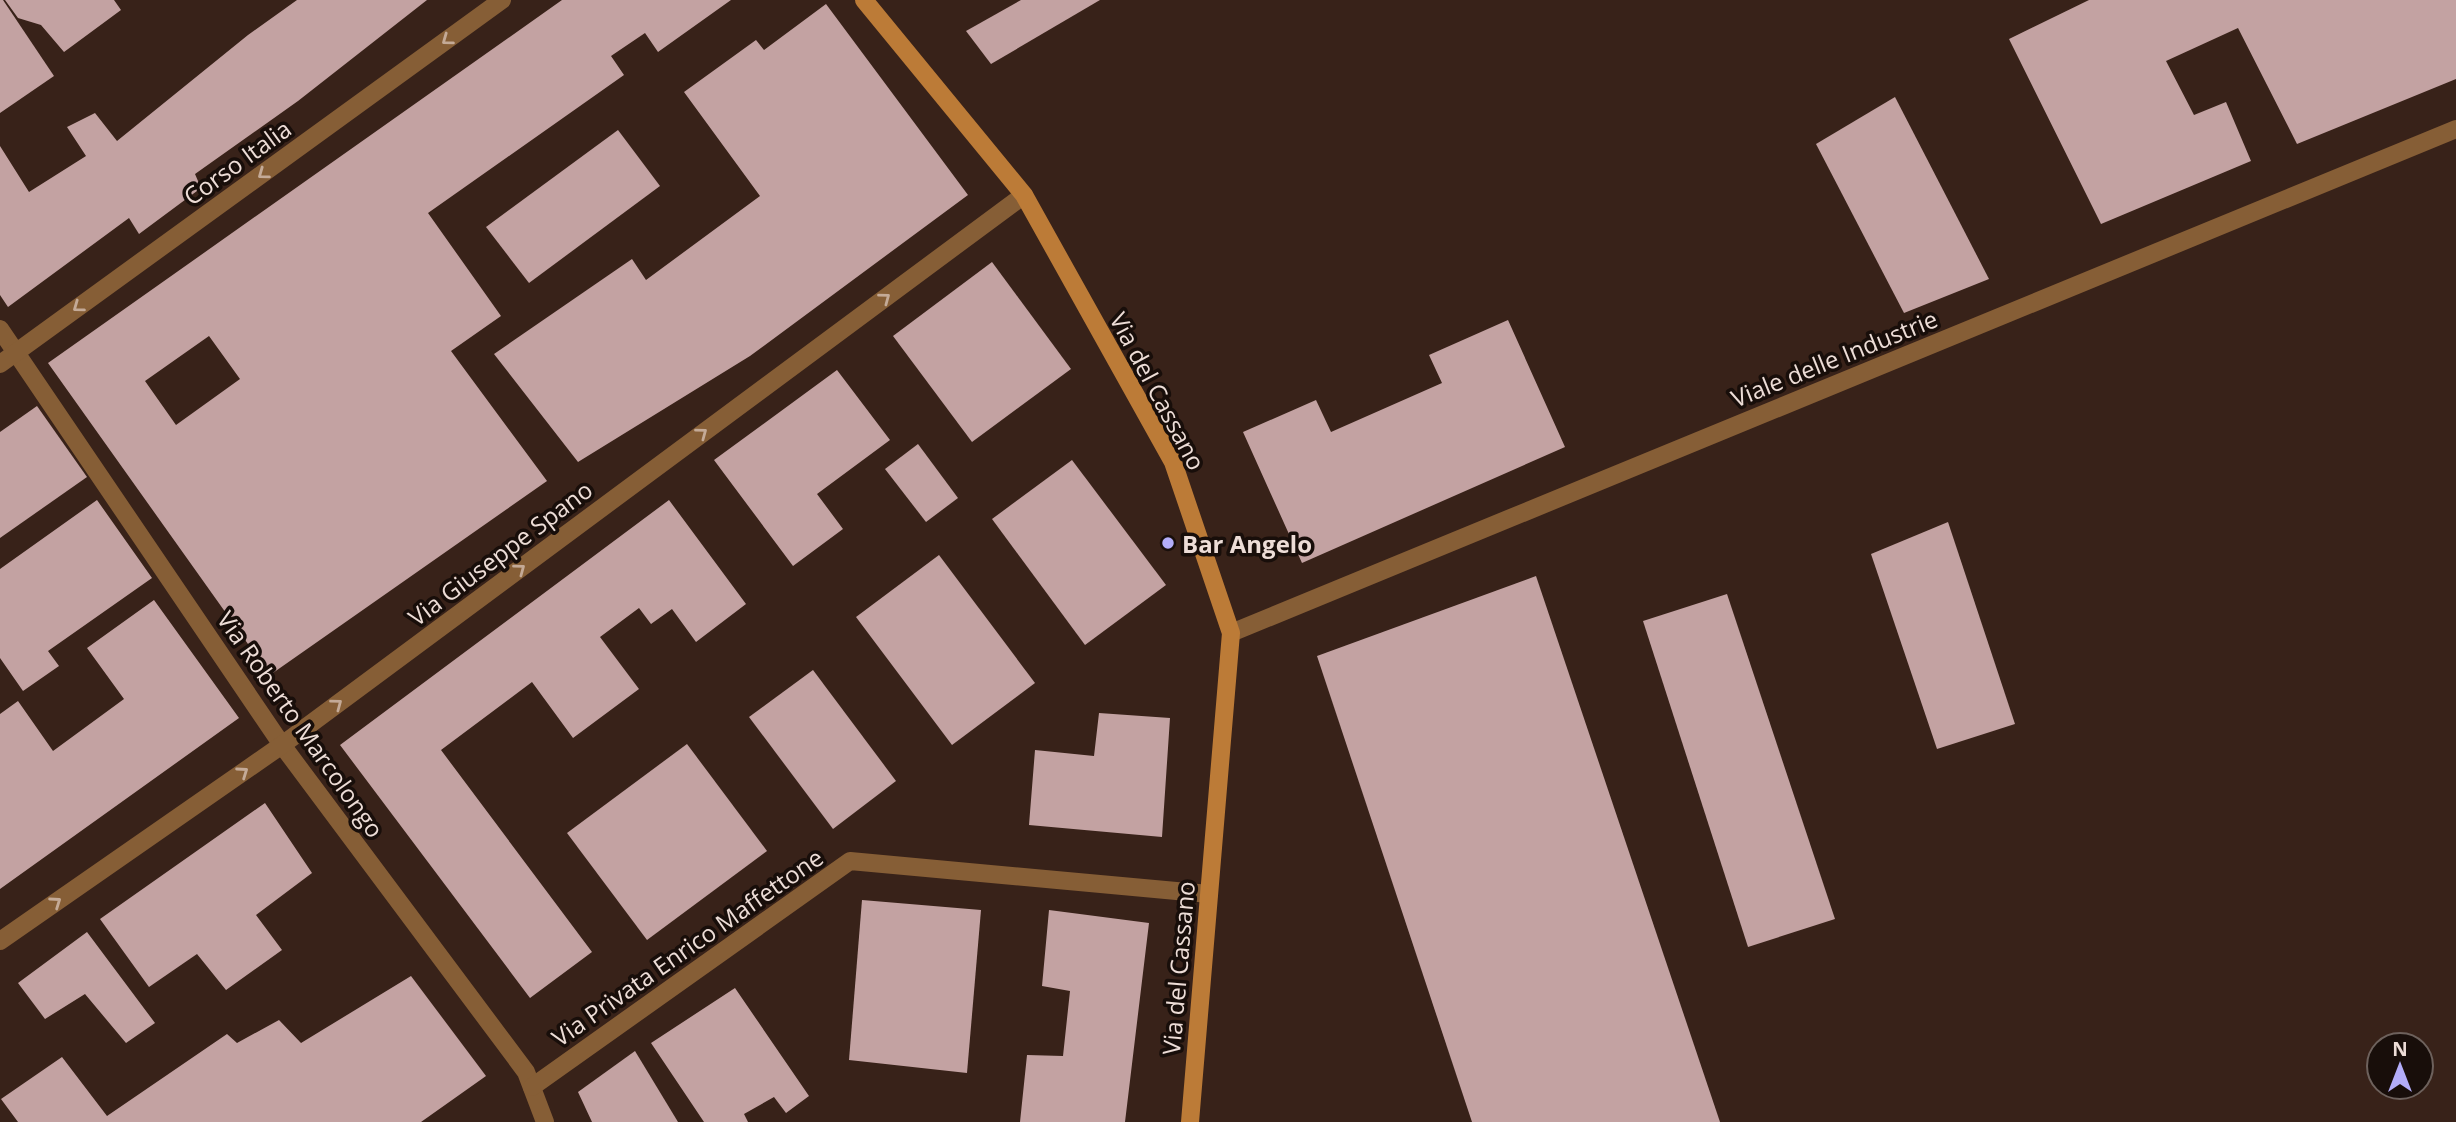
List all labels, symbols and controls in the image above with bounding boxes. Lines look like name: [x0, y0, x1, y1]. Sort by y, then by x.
one-way arrow: [442, 32, 455, 44]
street label: Corso Italia: [177, 112, 297, 212]
one-way arrow: [258, 166, 270, 178]
one-way arrow: [877, 293, 890, 306]
one-way arrow: [74, 299, 86, 312]
street label: Viale delle Industrie: [1726, 302, 1942, 414]
street label: Via del Cassano: [1103, 306, 1213, 476]
one-way arrow: [695, 429, 707, 441]
street label: Via Giuseppe Spano: [401, 473, 599, 633]
place label: Bar Angelo: [1182, 527, 1312, 560]
marker: Bar Angelo: [1160, 535, 1176, 551]
one-way arrow: [512, 564, 525, 577]
street label: Via Roberto Marcolongo: [210, 604, 392, 844]
one-way arrow: [329, 700, 342, 712]
one-way arrow: [235, 768, 248, 780]
street label: Via Privata Enrico Maffettone: [545, 841, 829, 1053]
street label: Via del Cassano: [1154, 880, 1202, 1056]
one-way arrow: [48, 898, 61, 910]
north arrow: [2365, 1031, 2435, 1101]
text: N: [2392, 1036, 2408, 1062]

